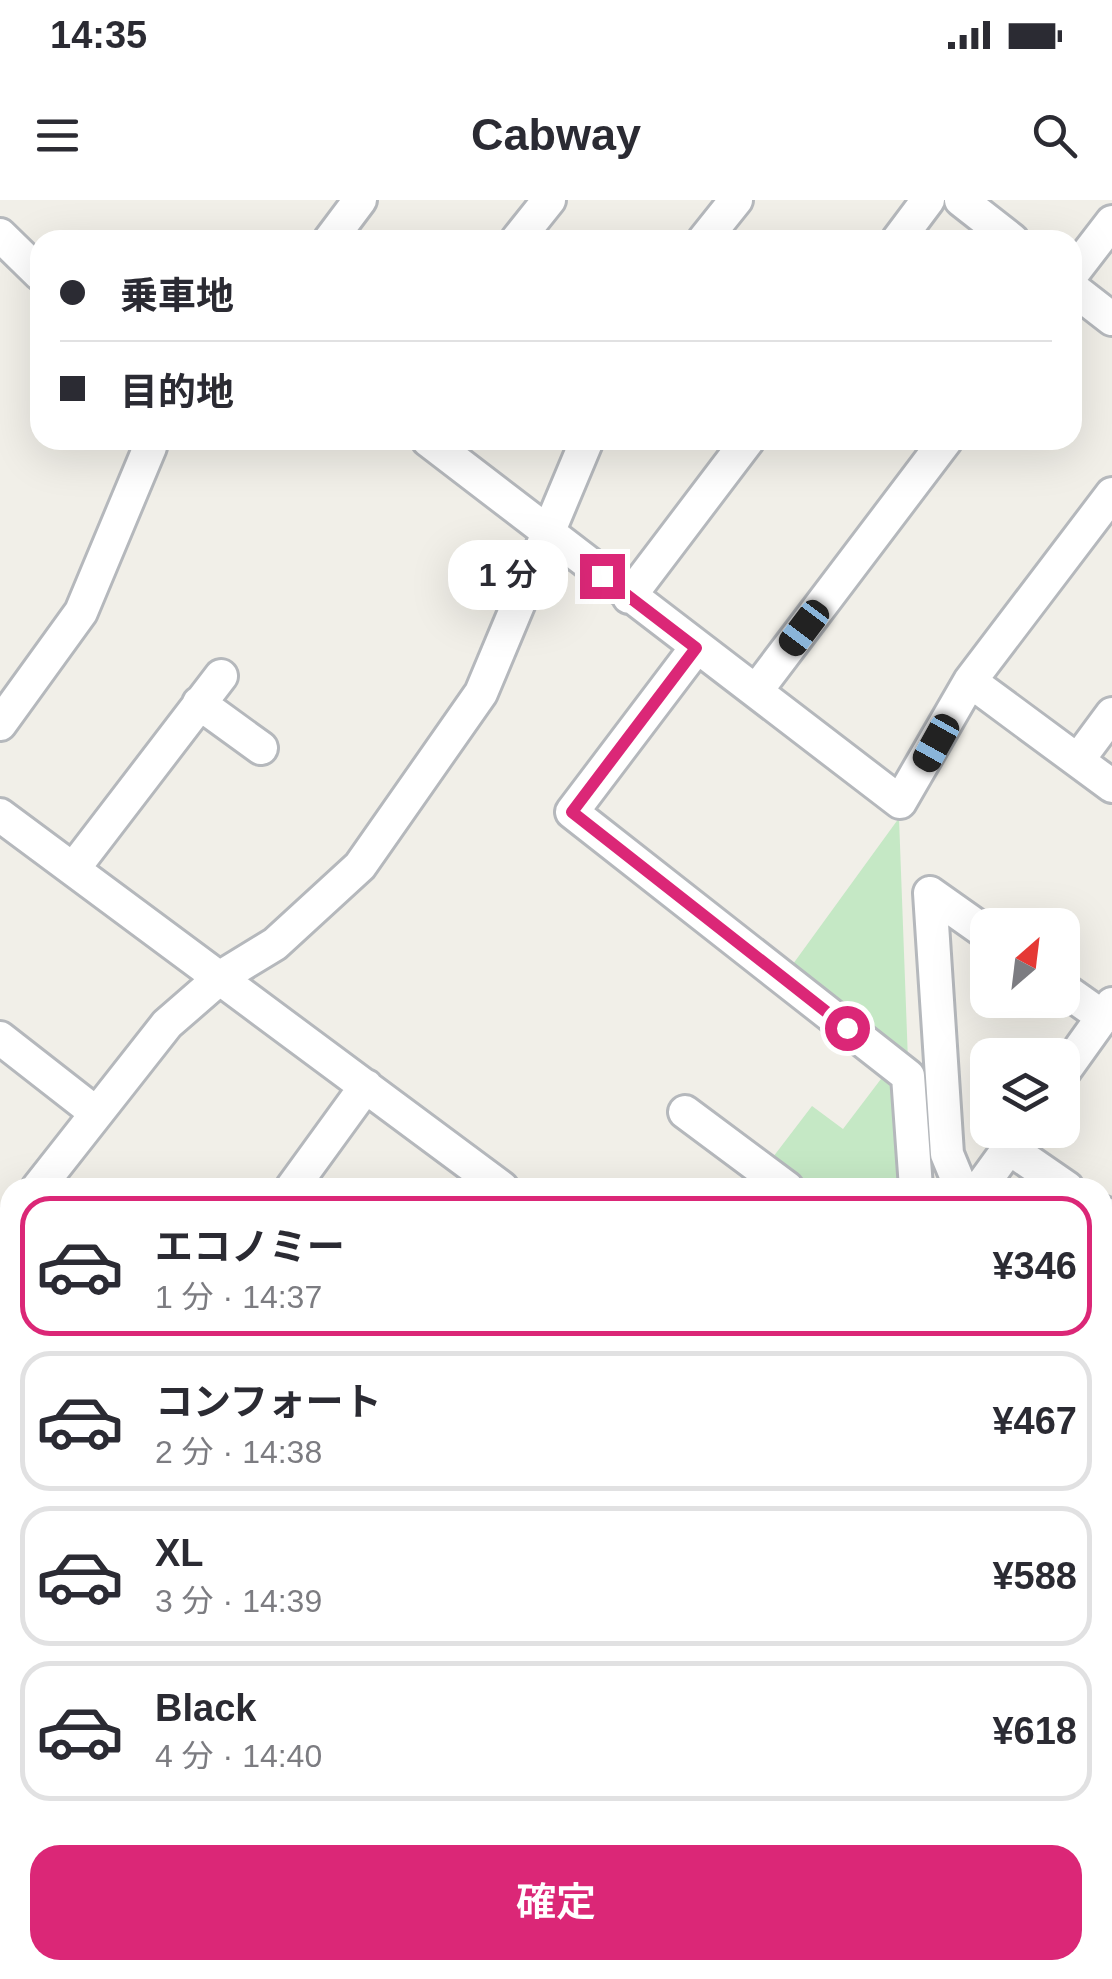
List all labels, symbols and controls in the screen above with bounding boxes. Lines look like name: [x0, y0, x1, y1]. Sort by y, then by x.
text: 14:35: [50, 14, 147, 56]
icon: menu: [30, 108, 85, 163]
icon: search: [1027, 108, 1082, 163]
text: Cabway: [471, 109, 641, 160]
text: 乗車地: [120, 275, 234, 317]
text: 目的地: [120, 371, 234, 413]
callout: 1 分: [447, 541, 567, 611]
route end: [580, 554, 625, 599]
text: 1 分: [479, 557, 537, 593]
car: [774, 595, 834, 661]
car: [908, 709, 964, 777]
north arrow: [970, 908, 1080, 1018]
map controls: [970, 908, 1080, 1148]
route start: [825, 1006, 870, 1051]
button: layers: [970, 1038, 1080, 1148]
icon: car: [35, 1221, 125, 1311]
text: エコノミー: [155, 1226, 345, 1268]
text: ¥346: [992, 1245, 1077, 1287]
text: 1 分 · 14:37: [155, 1279, 322, 1315]
icon: car: [35, 1376, 125, 1466]
text: コンフォート: [155, 1381, 382, 1423]
text: ¥467: [992, 1400, 1077, 1442]
text: 2 分 · 14:38: [155, 1434, 322, 1470]
icon: car: [35, 1531, 125, 1621]
text: XL: [155, 1532, 204, 1574]
text: ¥588: [992, 1555, 1077, 1597]
text: 3 分 · 14:39: [155, 1583, 322, 1619]
icon: car: [35, 1686, 125, 1776]
text: Black: [155, 1687, 256, 1729]
text: ¥618: [992, 1710, 1077, 1752]
text: 4 分 · 14:40: [155, 1738, 322, 1774]
button: 確定: [30, 1845, 1082, 1960]

